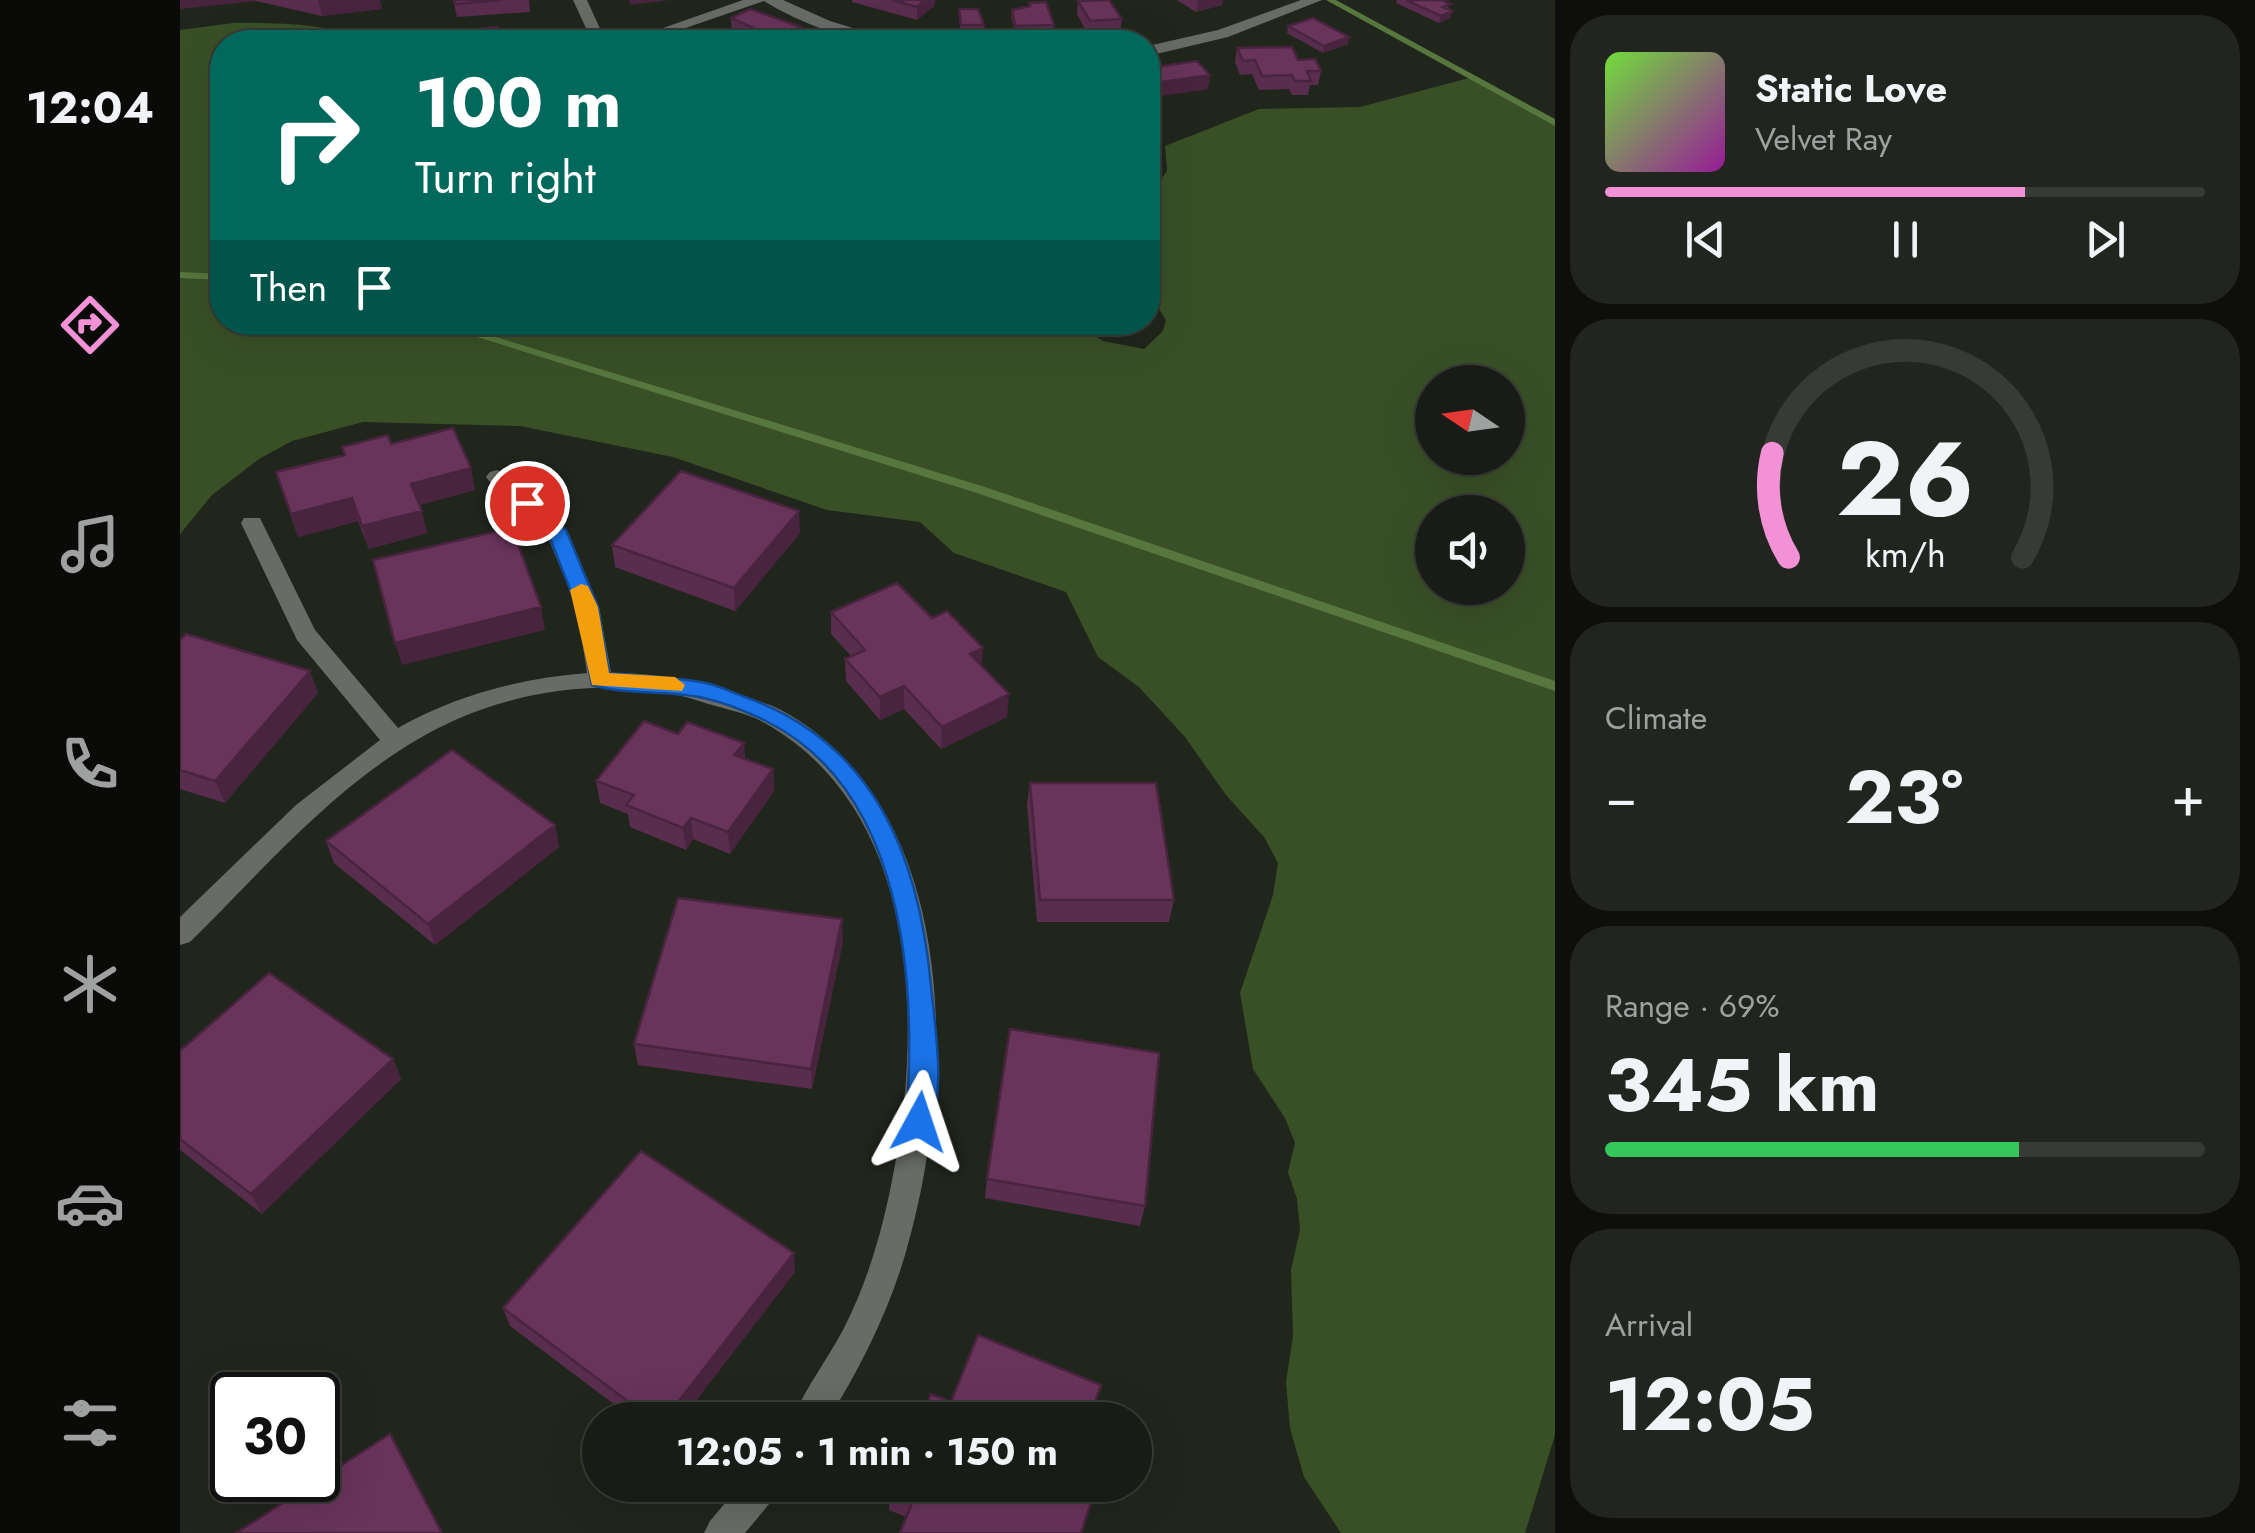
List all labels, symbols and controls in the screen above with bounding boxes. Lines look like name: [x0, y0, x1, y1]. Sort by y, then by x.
text: 100 m: [415, 52, 622, 153]
text: Static Love: [1755, 61, 1947, 116]
icon: right: [250, 70, 380, 200]
text: 12:04: [26, 75, 154, 140]
text: Velvet Ray: [1755, 116, 1892, 162]
text: Turn right: [415, 145, 596, 210]
icon: previous: [1678, 212, 1733, 267]
icon: pause: [1878, 212, 1933, 267]
icon: next: [2078, 212, 2133, 267]
text: Then: [250, 260, 327, 315]
icon: arrive: [347, 260, 402, 315]
icon: directions: [55, 290, 125, 360]
north arrow: [1415, 365, 1525, 475]
map controls: [1415, 365, 1525, 605]
text: 26: [1836, 404, 1974, 554]
pin: [485, 461, 570, 546]
icon: arrive: [500, 476, 555, 531]
button: sound: [1415, 495, 1525, 605]
icon: music: [55, 509, 125, 579]
text: km/h: [1865, 529, 1945, 580]
text: Climate: [1605, 695, 1707, 741]
icon: phone: [55, 729, 125, 799]
text: 23°: [1845, 743, 1963, 851]
text: −: [1605, 757, 1637, 837]
text: +: [2171, 757, 2205, 837]
icon: climate: [55, 949, 125, 1019]
text: Range · 69%: [1605, 983, 1780, 1029]
text: 345 km: [1605, 1031, 1880, 1139]
position arrow: [867, 1070, 971, 1174]
icon: car: [55, 1168, 125, 1238]
text: Arrival: [1605, 1302, 1693, 1348]
text: 12:05: [1605, 1350, 1815, 1458]
speed limit sign: 30: [210, 1372, 340, 1502]
icon: filters: [55, 1388, 125, 1458]
text: 12:05 · 1 min · 150 m: [676, 1424, 1058, 1479]

